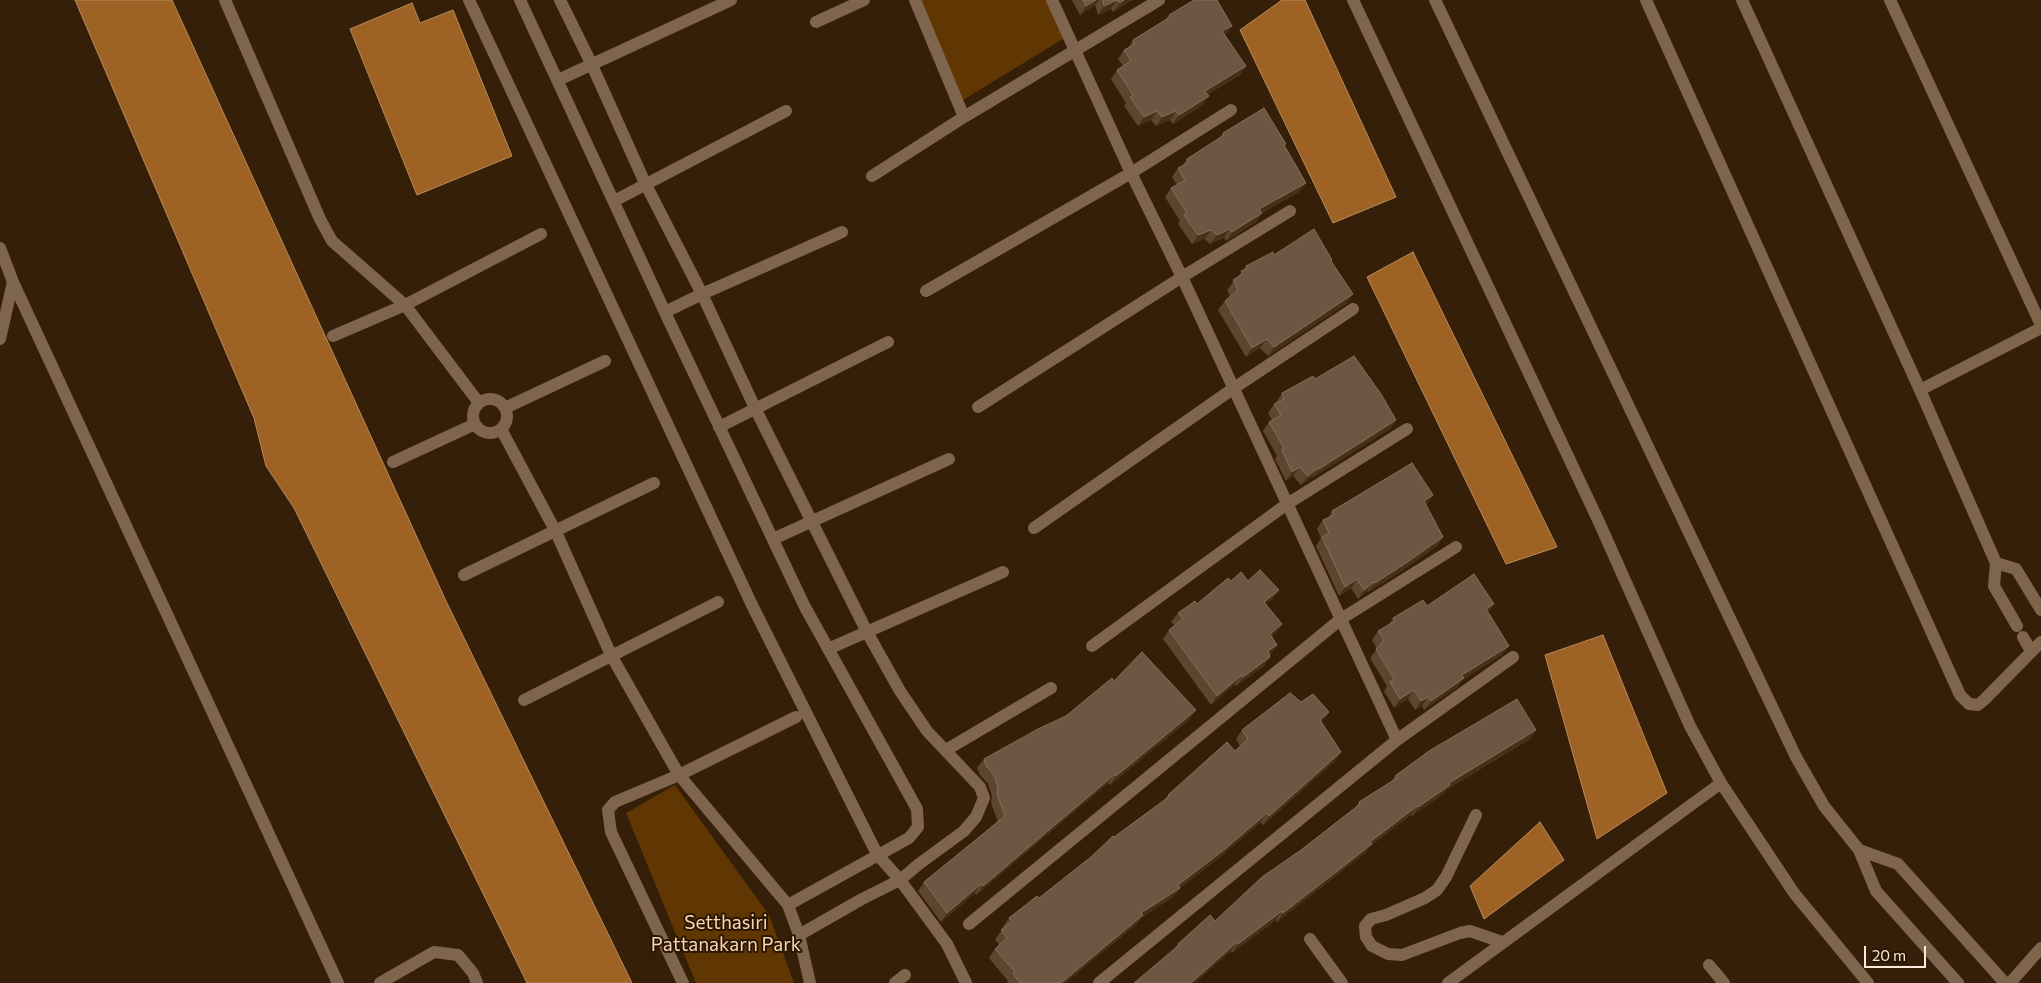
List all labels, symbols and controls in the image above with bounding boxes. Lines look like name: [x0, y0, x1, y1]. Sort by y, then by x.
park label: Setthasiri Pattanakarn Park: [651, 912, 801, 956]
scale bar: [1866, 936, 1928, 968]
text: 20 m: [1872, 946, 1906, 964]

